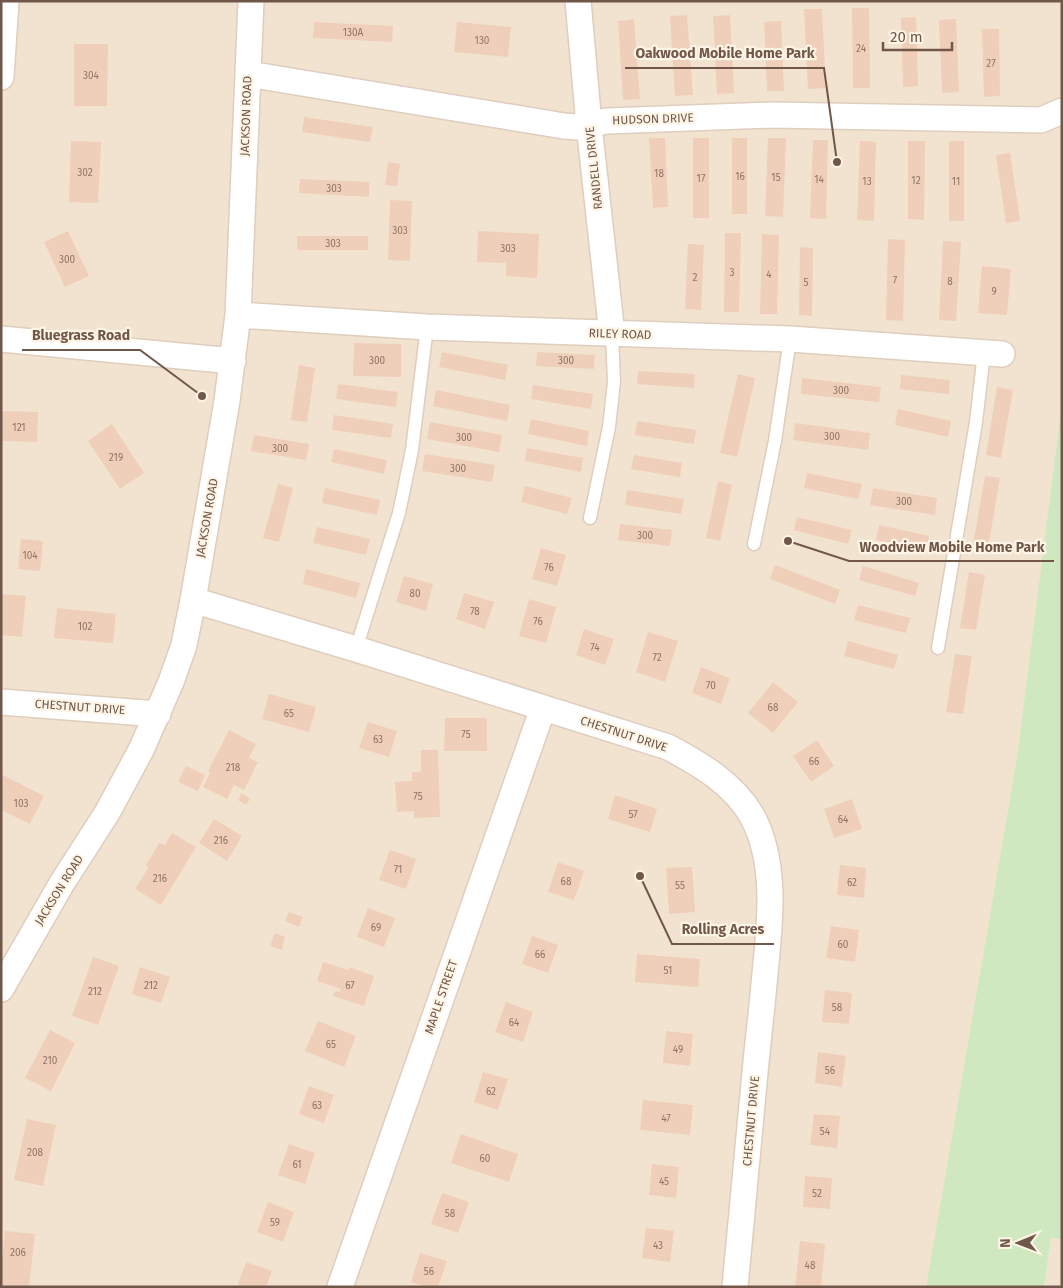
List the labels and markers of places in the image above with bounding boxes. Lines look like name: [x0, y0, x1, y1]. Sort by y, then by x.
callout: Oakwood Mobile Home Park: [625, 39, 824, 68]
callout: Bluegrass Road: [22, 321, 140, 350]
callout: Woodview Mobile Home Park: [849, 532, 1054, 561]
callout: Rolling Acres: [672, 915, 774, 944]

